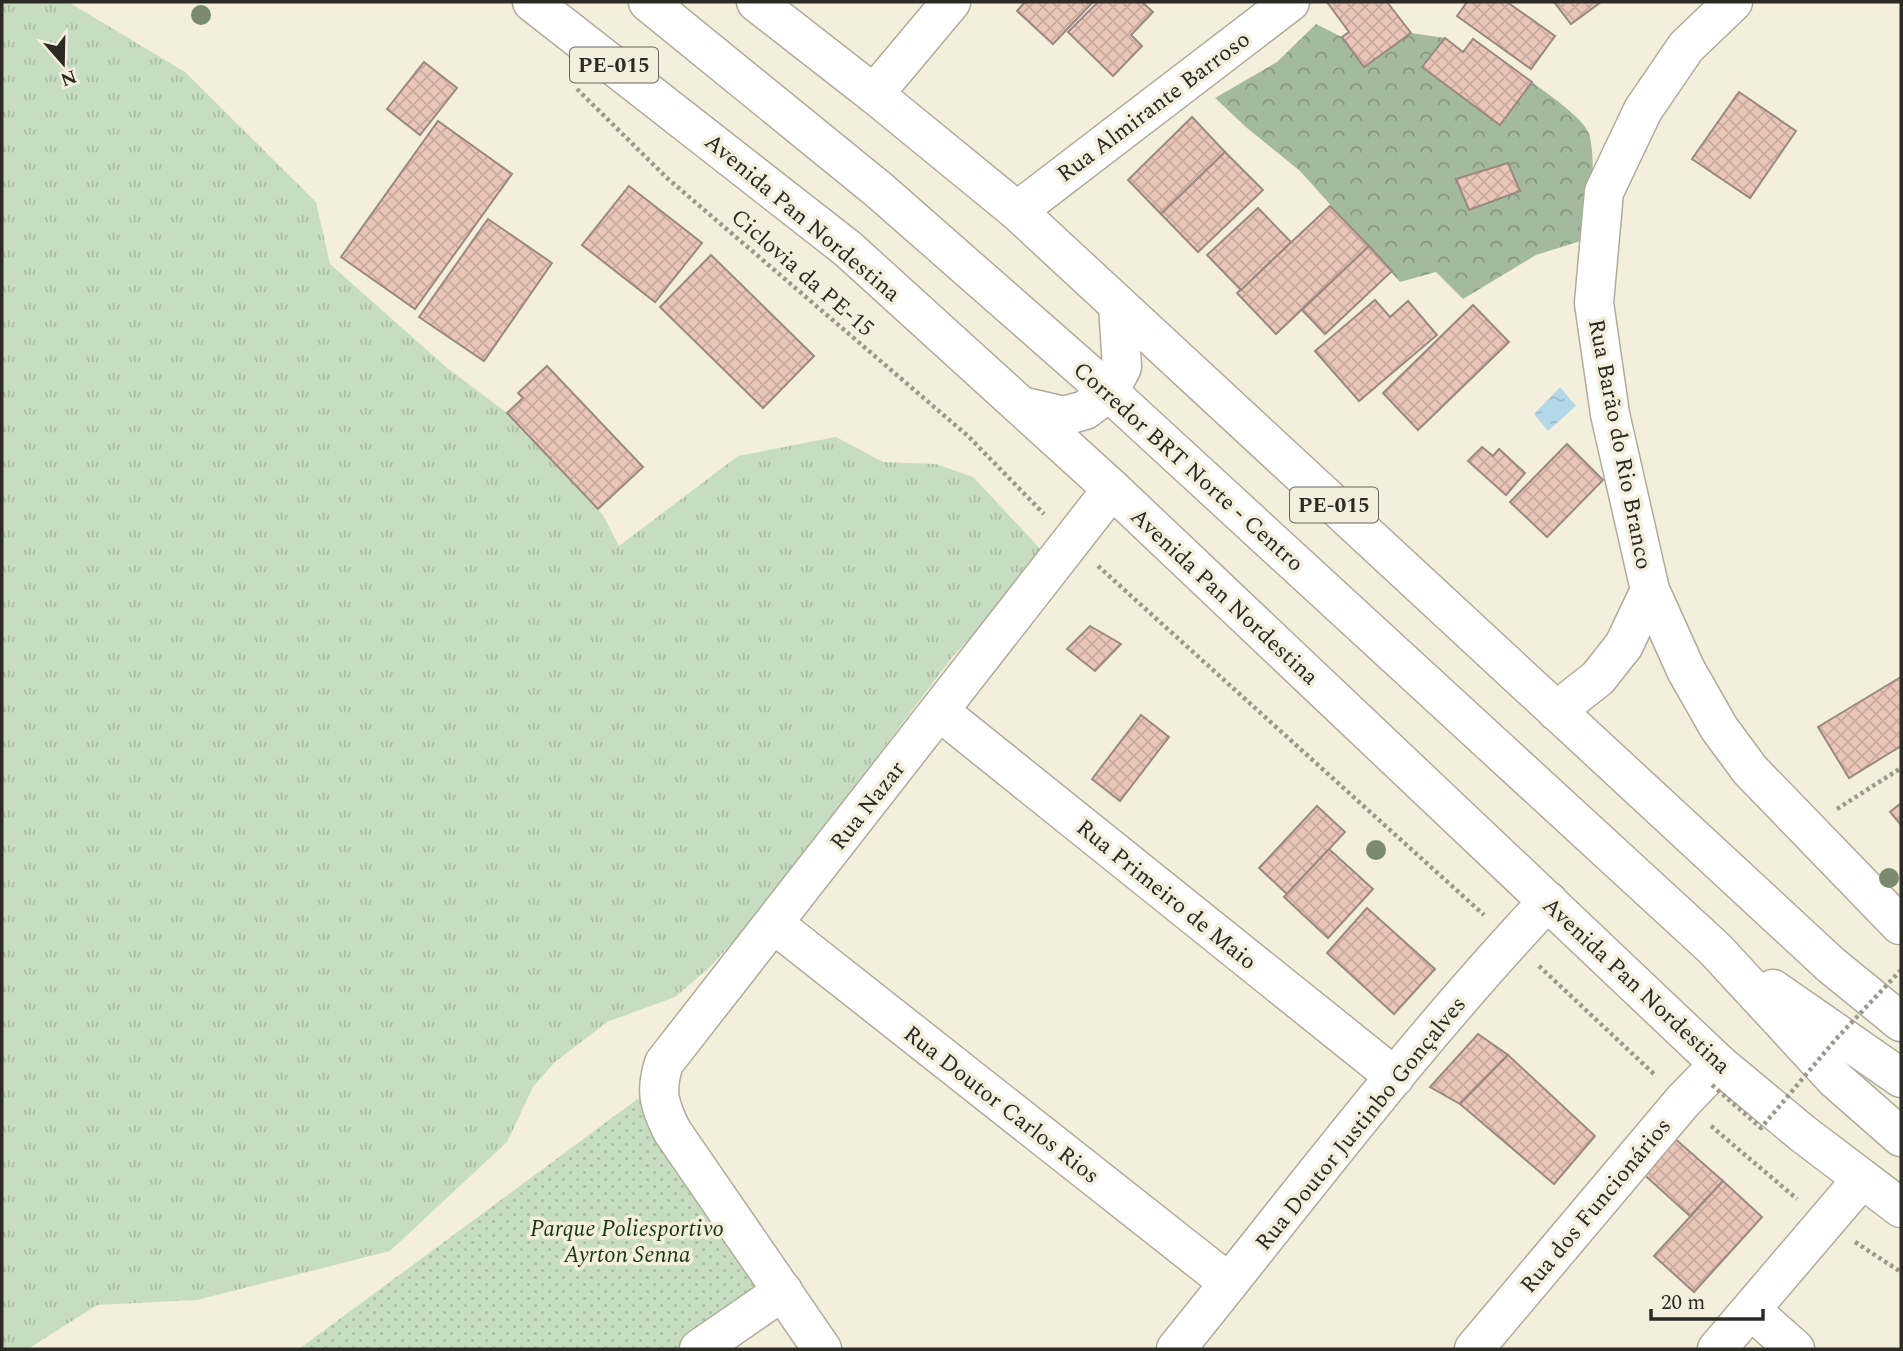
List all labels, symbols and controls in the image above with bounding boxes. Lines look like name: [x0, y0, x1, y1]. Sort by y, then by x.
street label: Rua Almirante Barroso: [1050, 23, 1258, 192]
north arrow: [28, 28, 98, 98]
road number: PE-015: [570, 48, 658, 82]
text: N: [56, 61, 81, 94]
street label: Avenida Pan Nordestina: [696, 125, 908, 311]
street label: Ciclovia da PE-15: [722, 201, 882, 346]
street label: Rua Barão do Rio Branco: [1578, 316, 1661, 573]
street label: Corredor BRT Norte - Centro: [1065, 354, 1311, 581]
road number: PE-015: [1290, 488, 1378, 522]
street label: Avenida Pan Nordestina: [1122, 500, 1326, 694]
street label: Rua Nazar: [822, 753, 915, 858]
street label: Rua Primeiro de Maio: [1068, 811, 1264, 979]
street label: Avenida Pan Nordestina: [1534, 889, 1738, 1083]
street label: Rua Doutor Justinbo Gonçalves: [1247, 989, 1475, 1259]
street label: Rua Doutor Carlos Rios: [896, 1017, 1107, 1193]
street label: Rua dos Funcionários: [1512, 1110, 1680, 1302]
park label: Parque Poliesportivo Ayrton Senna: [530, 1212, 724, 1273]
scale bar: [1651, 1278, 1763, 1322]
text: 20 m: [1661, 1287, 1705, 1319]

